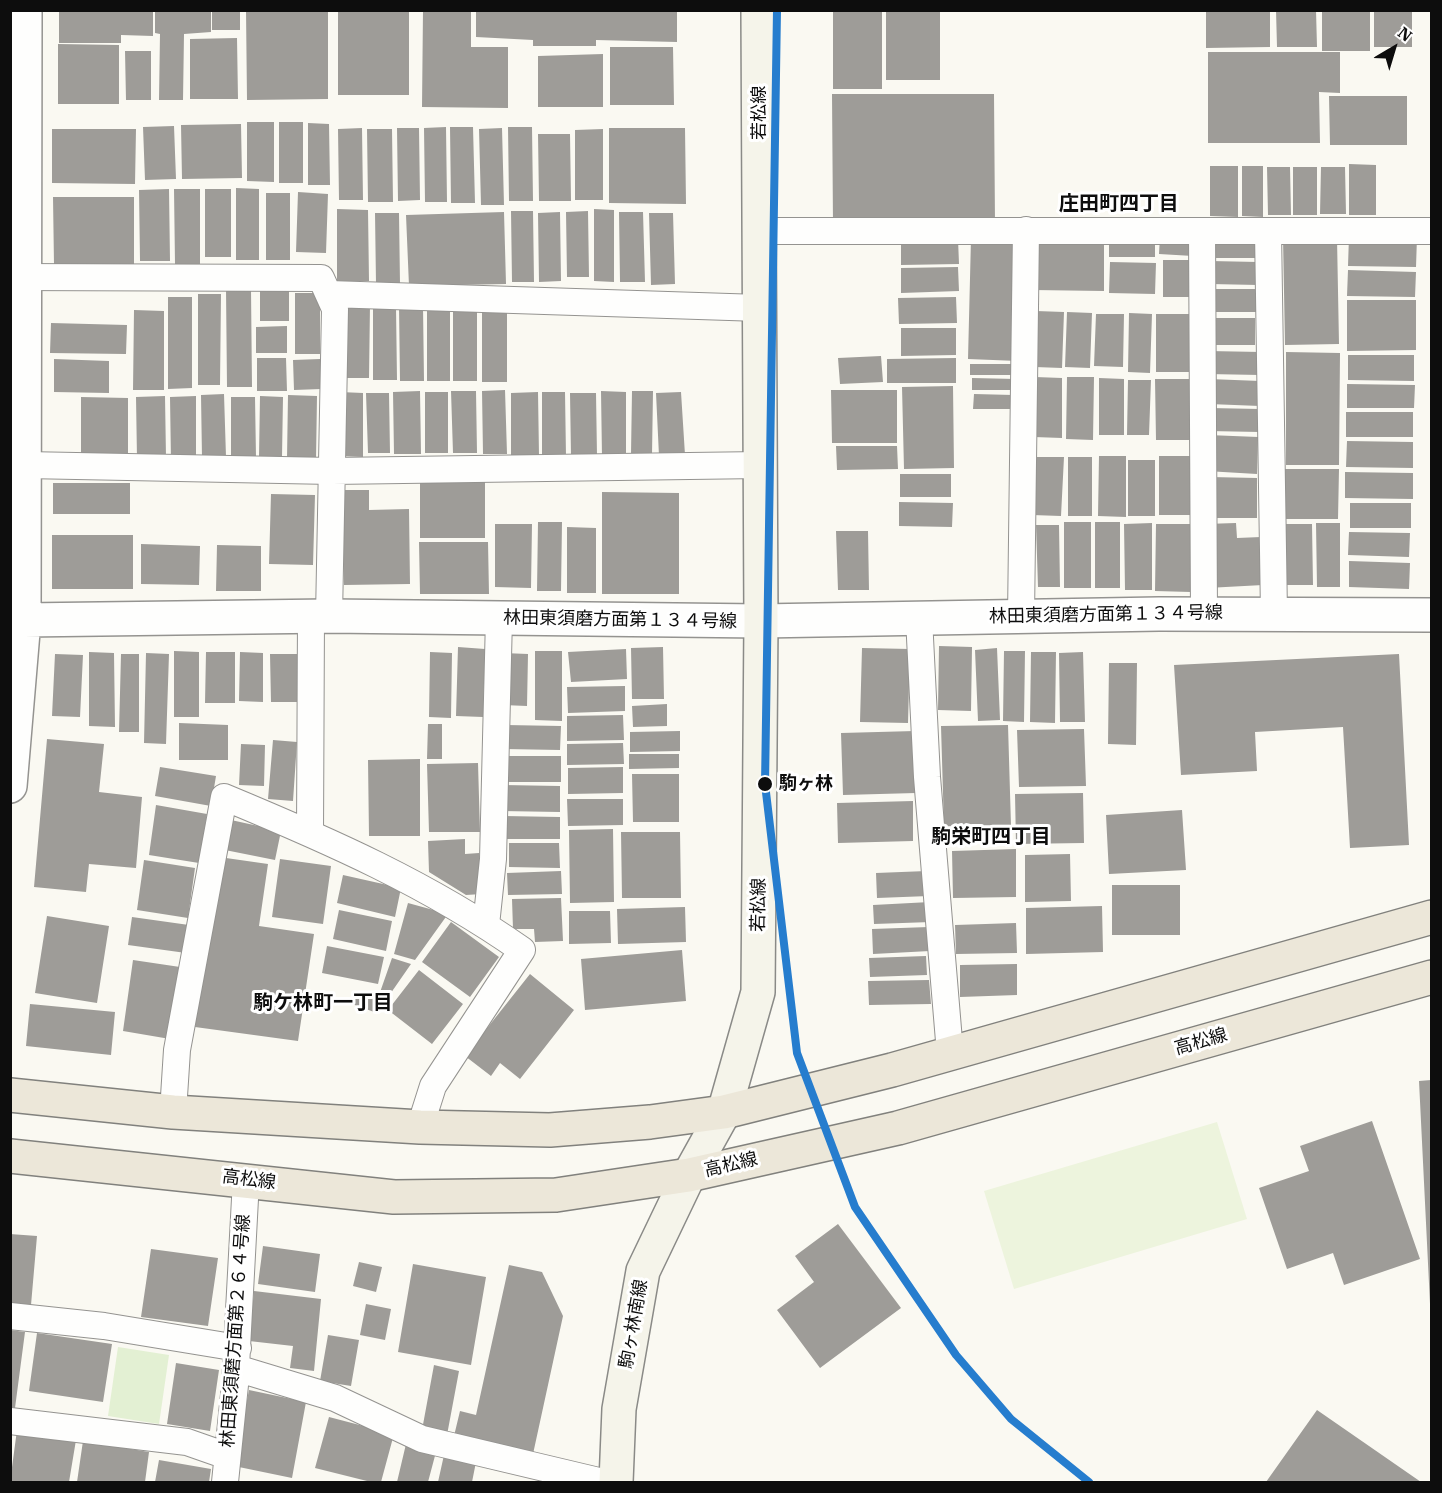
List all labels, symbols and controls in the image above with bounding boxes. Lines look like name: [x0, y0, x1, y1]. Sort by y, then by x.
north arrow: [1364, 18, 1424, 78]
text: N: [1394, 22, 1416, 46]
street label: 若松線: [749, 86, 771, 140]
district label: 庄田町四丁目: [1059, 192, 1179, 216]
street label: 林田東須磨方面第１３４号線: [989, 602, 1223, 628]
street label: 林田東須磨方面第１３４号線: [503, 607, 737, 633]
place label: 駒ヶ林: [779, 773, 833, 795]
marker: 駒ヶ林: [756, 775, 774, 793]
district label: 駒栄町四丁目: [931, 825, 1051, 849]
street label: 若松線: [748, 878, 770, 932]
district label: 駒ケ林町一丁目: [253, 991, 393, 1015]
street label: 高松線: [1172, 1024, 1230, 1060]
street label: 高松線: [702, 1148, 760, 1182]
street label: 高松線: [221, 1166, 277, 1194]
street label: 林田東須磨方面第２６４号線: [217, 1214, 255, 1448]
street label: 駒ヶ林南線: [616, 1278, 652, 1370]

